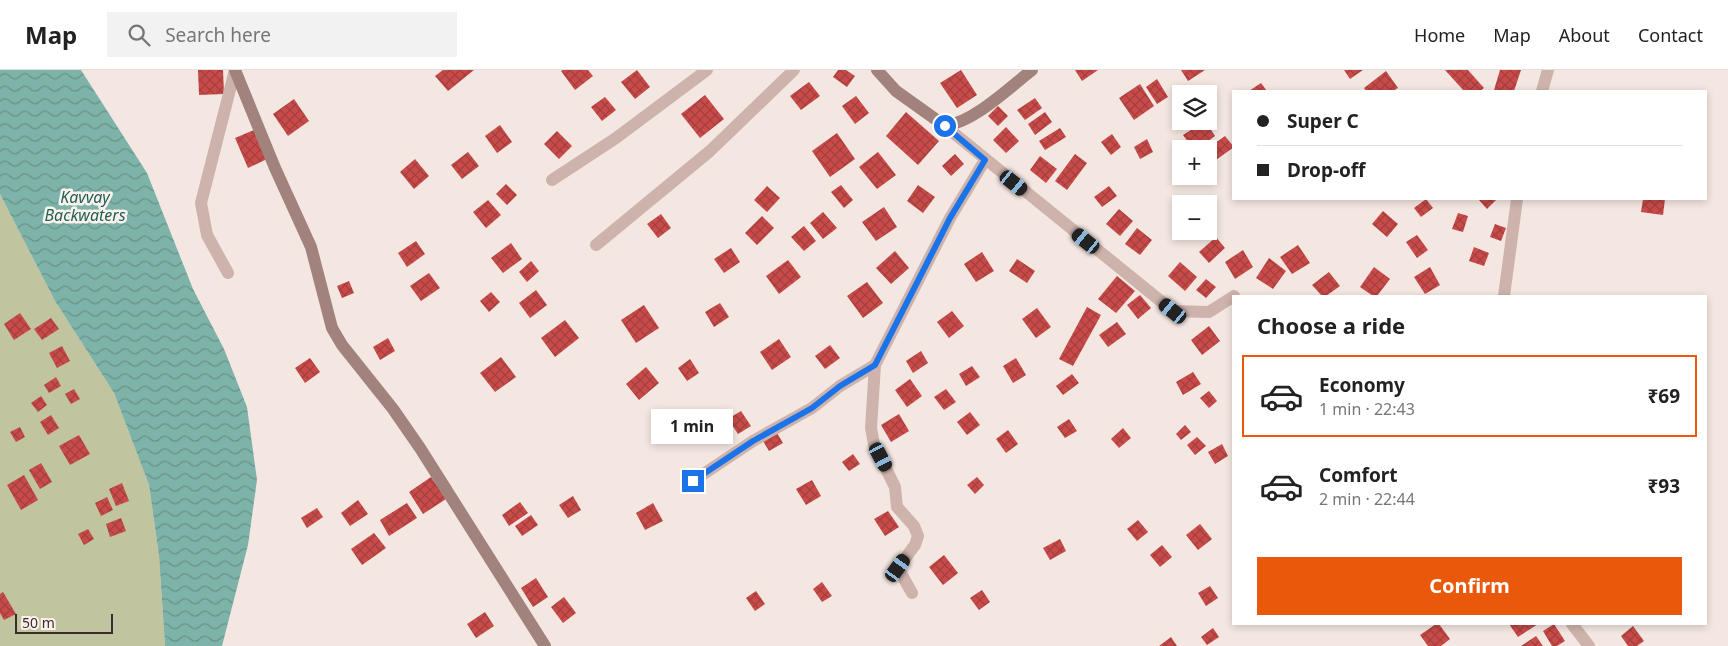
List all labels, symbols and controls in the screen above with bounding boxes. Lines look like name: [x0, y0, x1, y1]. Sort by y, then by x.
search box: [107, 12, 457, 57]
text: Map: [25, 18, 77, 51]
icon: search: [125, 21, 153, 49]
text: Search here: [165, 22, 271, 48]
text: Home: [1414, 23, 1465, 47]
text: Map: [1493, 23, 1531, 47]
text: About: [1559, 23, 1610, 47]
text: Contact: [1638, 23, 1703, 47]
map controls: [1172, 85, 1217, 240]
button: layers: [1172, 85, 1217, 130]
text: Super C: [1287, 108, 1359, 134]
route start: [934, 115, 956, 137]
button: +: [1172, 140, 1217, 185]
text: Drop-off: [1287, 157, 1366, 183]
car: [997, 168, 1030, 198]
water label: Kavvay Backwaters: [44, 186, 126, 226]
button: −: [1172, 195, 1217, 240]
car: [1069, 226, 1102, 256]
car: [1156, 296, 1189, 326]
text: Choose a ride: [1257, 310, 1405, 340]
text: Economy: [1319, 372, 1405, 398]
icon: car: [1259, 374, 1304, 419]
text: ₹69: [1647, 383, 1680, 409]
text: 1 min · 22:43: [1319, 398, 1415, 420]
callout: 1 min: [652, 408, 734, 444]
text: 1 min: [670, 415, 714, 437]
car: [867, 440, 894, 474]
text: Comfort: [1319, 462, 1398, 488]
icon: car: [1259, 464, 1304, 509]
route end: [682, 470, 704, 492]
text: ₹93: [1647, 473, 1680, 499]
text: 2 min · 22:44: [1319, 488, 1415, 510]
car: [883, 551, 912, 585]
button: Confirm: [1257, 557, 1682, 615]
scale bar: [15, 611, 112, 634]
text: 50 m: [22, 613, 55, 632]

